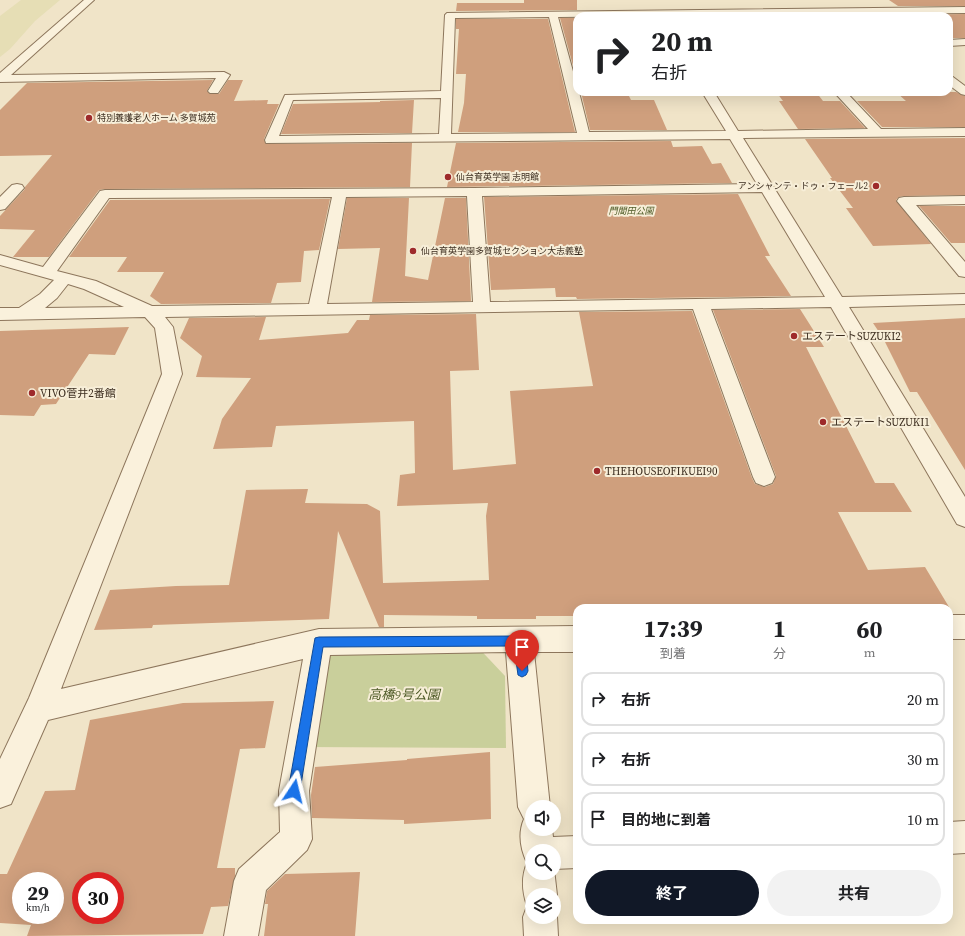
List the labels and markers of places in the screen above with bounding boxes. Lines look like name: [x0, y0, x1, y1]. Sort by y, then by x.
place label: 特別養護老人ホーム 多賀城苑: [97, 112, 216, 124]
marker: 特別養護老人ホーム 多賀城苑: [84, 113, 94, 123]
place label: 仙台育英学園 志明館: [455, 171, 539, 183]
marker: 仙台育英学園 志明館: [443, 172, 453, 182]
place label: アンシャンテ・ドゥ・フェール2: [738, 180, 868, 192]
marker: アンシャンテ・ドゥ・フェール2: [871, 181, 881, 191]
place label: 仙台育英学園多賀城セクション大志義塾: [420, 245, 583, 257]
marker: 仙台育英学園多賀城セクション大志義塾: [408, 246, 418, 256]
place label: エステートSUZUKI2: [802, 329, 901, 344]
marker: エステートSUZUKI2: [789, 331, 799, 341]
place label: VIVO菅井2番館: [40, 386, 116, 401]
marker: VIVO菅井2番館: [27, 388, 37, 398]
place label: エステートSUZUKI1: [831, 415, 930, 430]
marker: エステートSUZUKI1: [818, 417, 828, 427]
place label: THEHOUSEOFIKUEI90: [605, 464, 718, 479]
marker: THEHOUSEOFIKUEI90: [592, 466, 602, 476]
pin: [505, 630, 539, 671]

